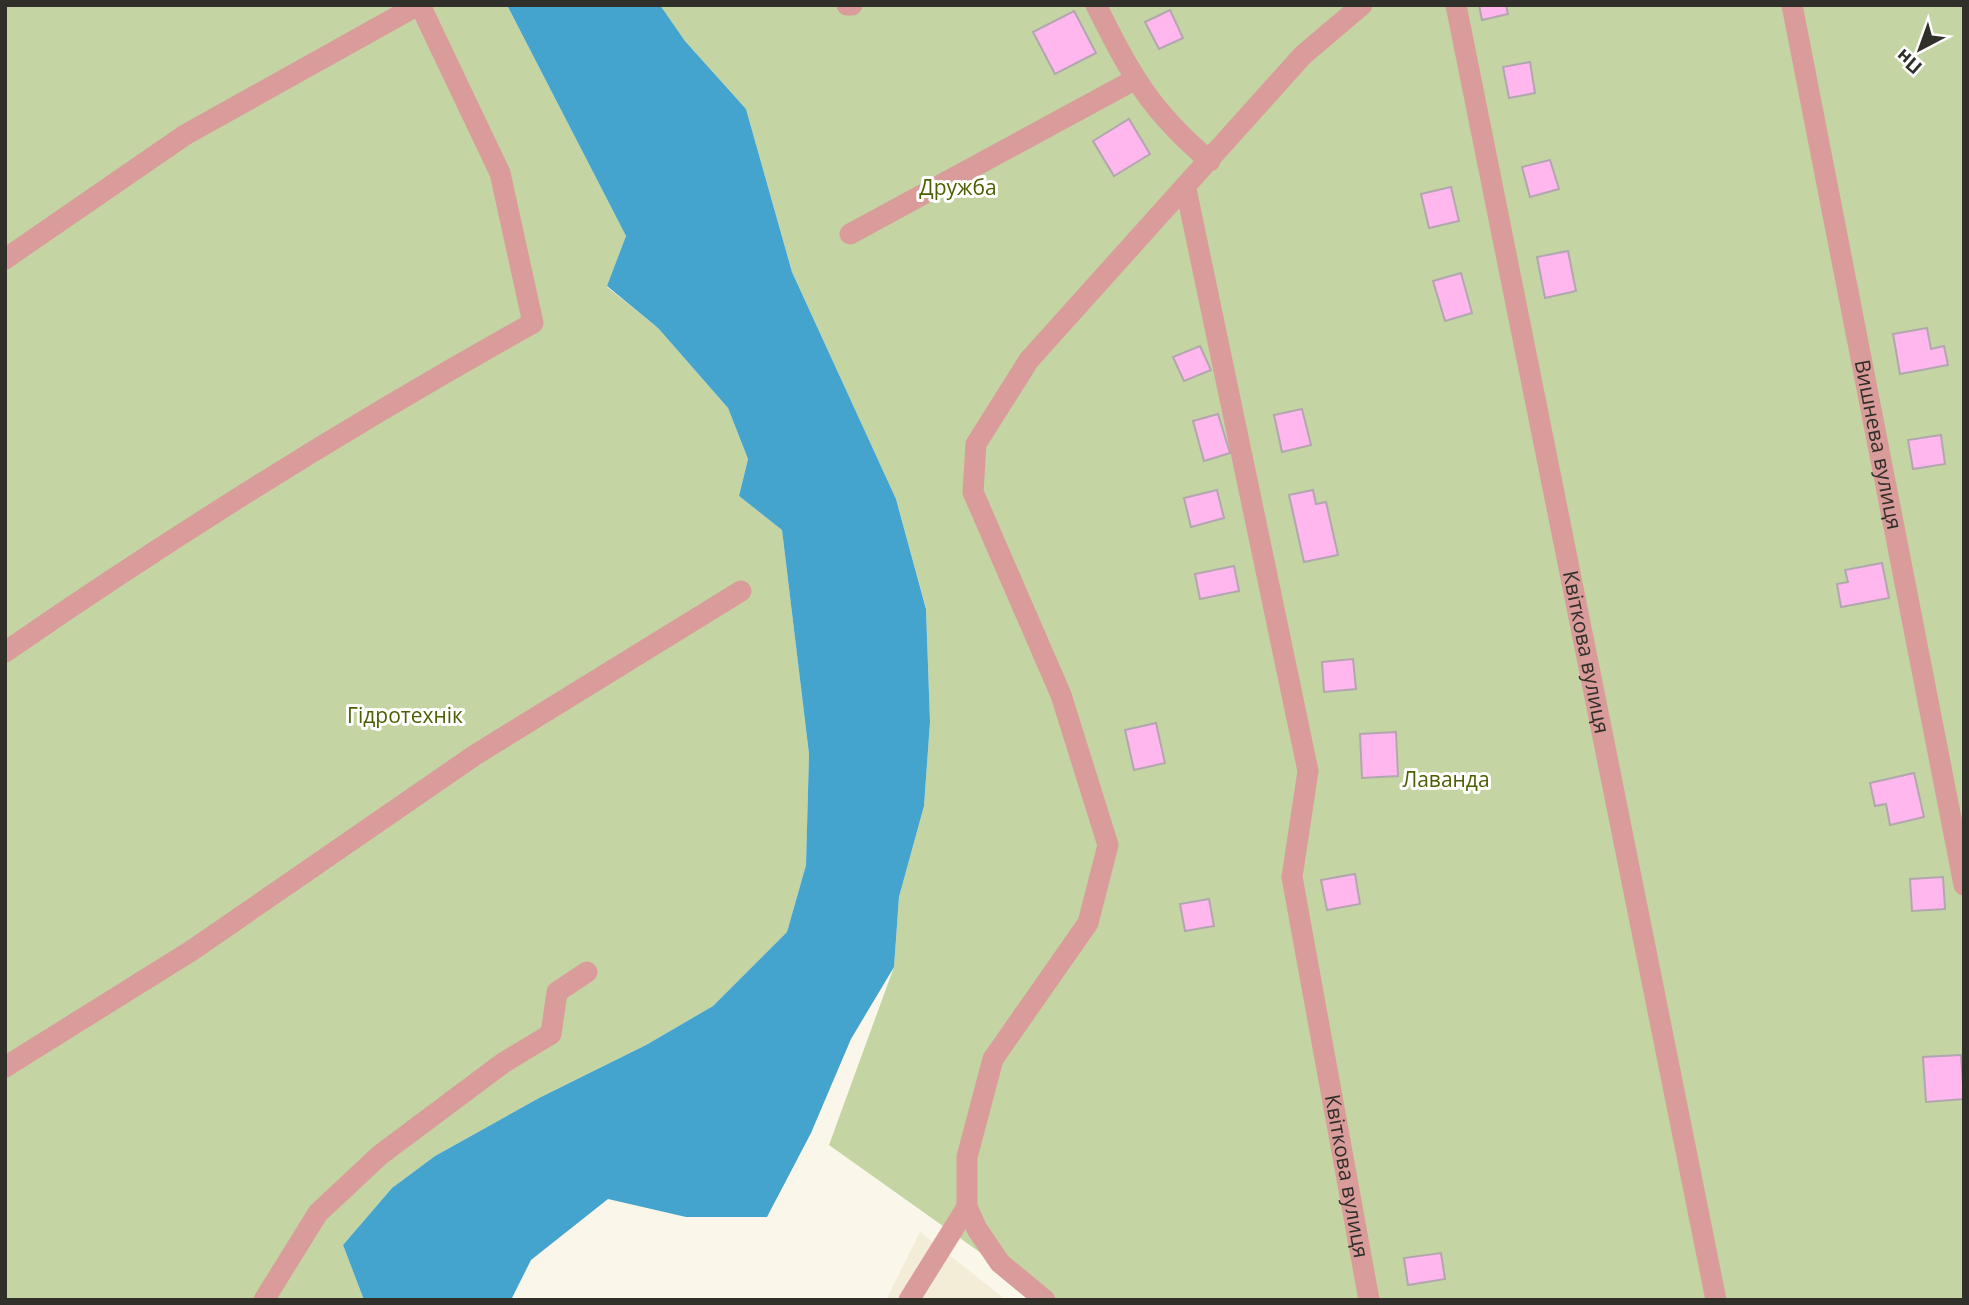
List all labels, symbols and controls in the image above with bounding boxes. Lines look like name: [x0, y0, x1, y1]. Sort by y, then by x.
north arrow: [1885, 14, 1955, 84]
text: Пн: [1890, 43, 1927, 80]
park label: Дружба: [919, 173, 997, 201]
street label: Вишнева вулиця: [1849, 357, 1909, 532]
street label: Квіткова вулиця: [1557, 568, 1617, 736]
park label: Гідротехнік: [347, 701, 463, 729]
park label: Лаванда: [1402, 765, 1490, 793]
street label: Квіткова вулиця: [1319, 1092, 1376, 1260]

